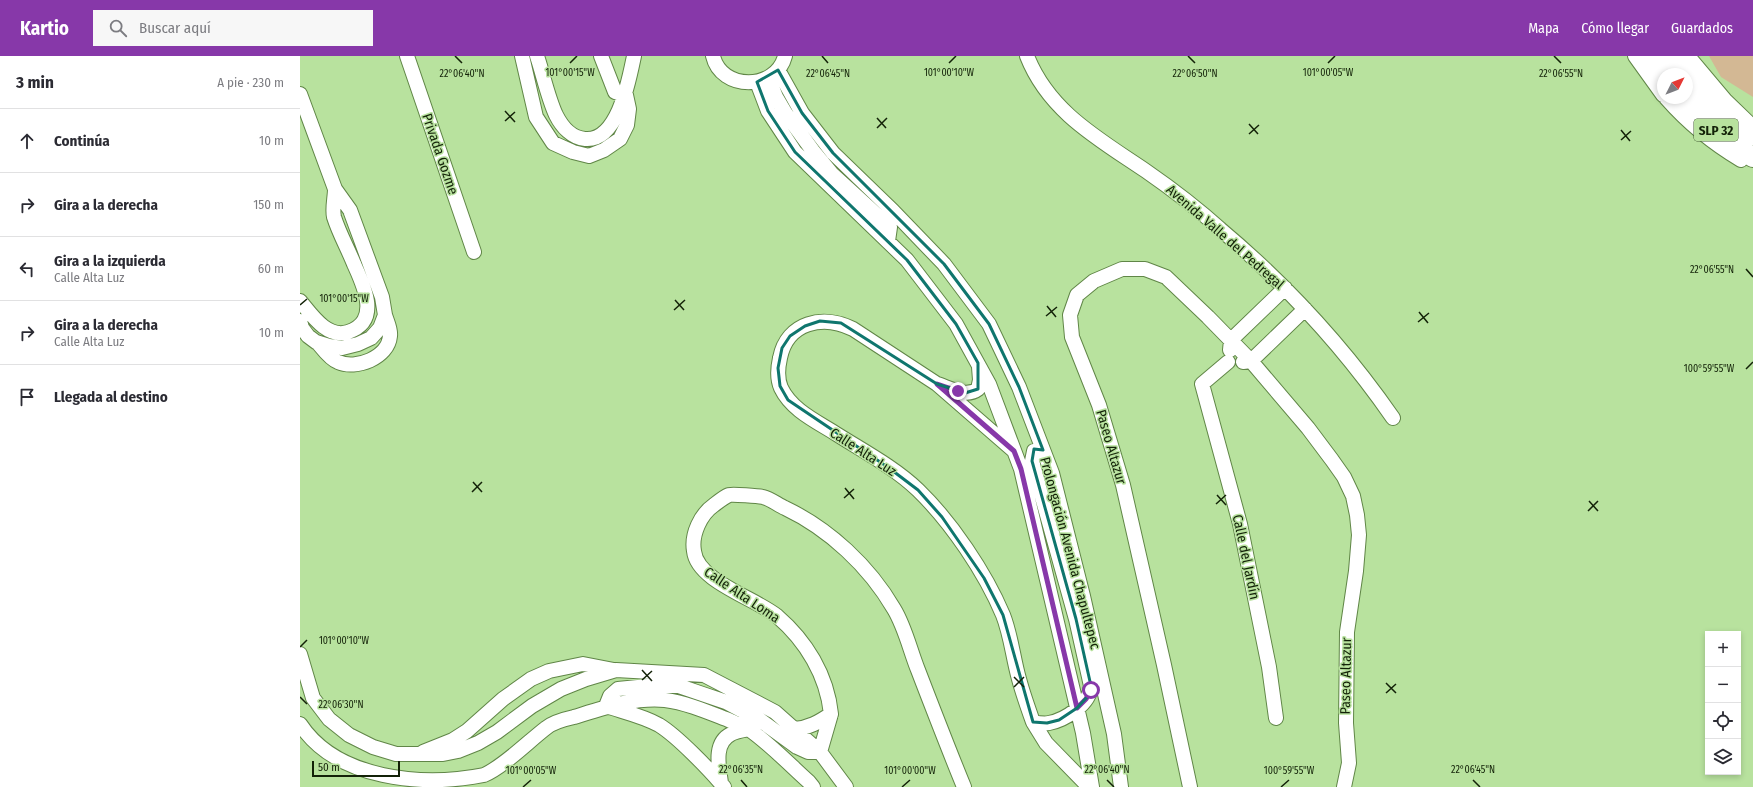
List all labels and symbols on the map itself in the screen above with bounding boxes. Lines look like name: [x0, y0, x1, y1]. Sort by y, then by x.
text: 101°00'15"W: [545, 67, 595, 79]
text: 101°00'10"W: [924, 67, 975, 79]
text: 101°00'05"W: [1303, 67, 1354, 79]
text: 22°06'40"N: [440, 68, 484, 80]
text: 22°06'45"N: [806, 68, 850, 80]
text: 22°06'50"N: [1172, 68, 1218, 80]
text: 22°06'55"N: [1539, 68, 1583, 80]
north arrow: [1657, 68, 1693, 104]
street label: Privada Gozme: [418, 111, 462, 197]
road number: SLP 32: [1694, 119, 1738, 141]
street label: Avenida Valle del Pedregal: [1163, 181, 1288, 293]
text: 22°06'55"N: [1690, 264, 1734, 276]
text: 101°00'15"W: [319, 293, 369, 305]
text: 100°59'55"W: [1684, 363, 1735, 375]
route end: [949, 382, 967, 400]
street label: Paseo Altazur: [1092, 408, 1130, 486]
street label: Calle Alta Luz: [827, 424, 900, 480]
street label: Prolongación Avenida Chapultepec: [1036, 455, 1104, 651]
street label: Calle del Jardín: [1229, 513, 1263, 601]
street label: Calle Alta Loma: [701, 563, 783, 627]
text: 101°00'10"W: [319, 635, 370, 647]
street label: Paseo Altazur: [1337, 637, 1355, 715]
route start: [1082, 681, 1100, 699]
text: 22°06'30"N: [319, 699, 363, 711]
scale bar: [312, 759, 400, 778]
text: 22°06'35"N: [719, 764, 763, 776]
text: 22°06'40"N: [1085, 764, 1129, 776]
text: 22°06'45"N: [1451, 764, 1495, 776]
text: 101°00'05"W: [506, 765, 557, 777]
text: 101°00'00"W: [884, 765, 936, 777]
text: 100°59'55"W: [1264, 765, 1315, 777]

